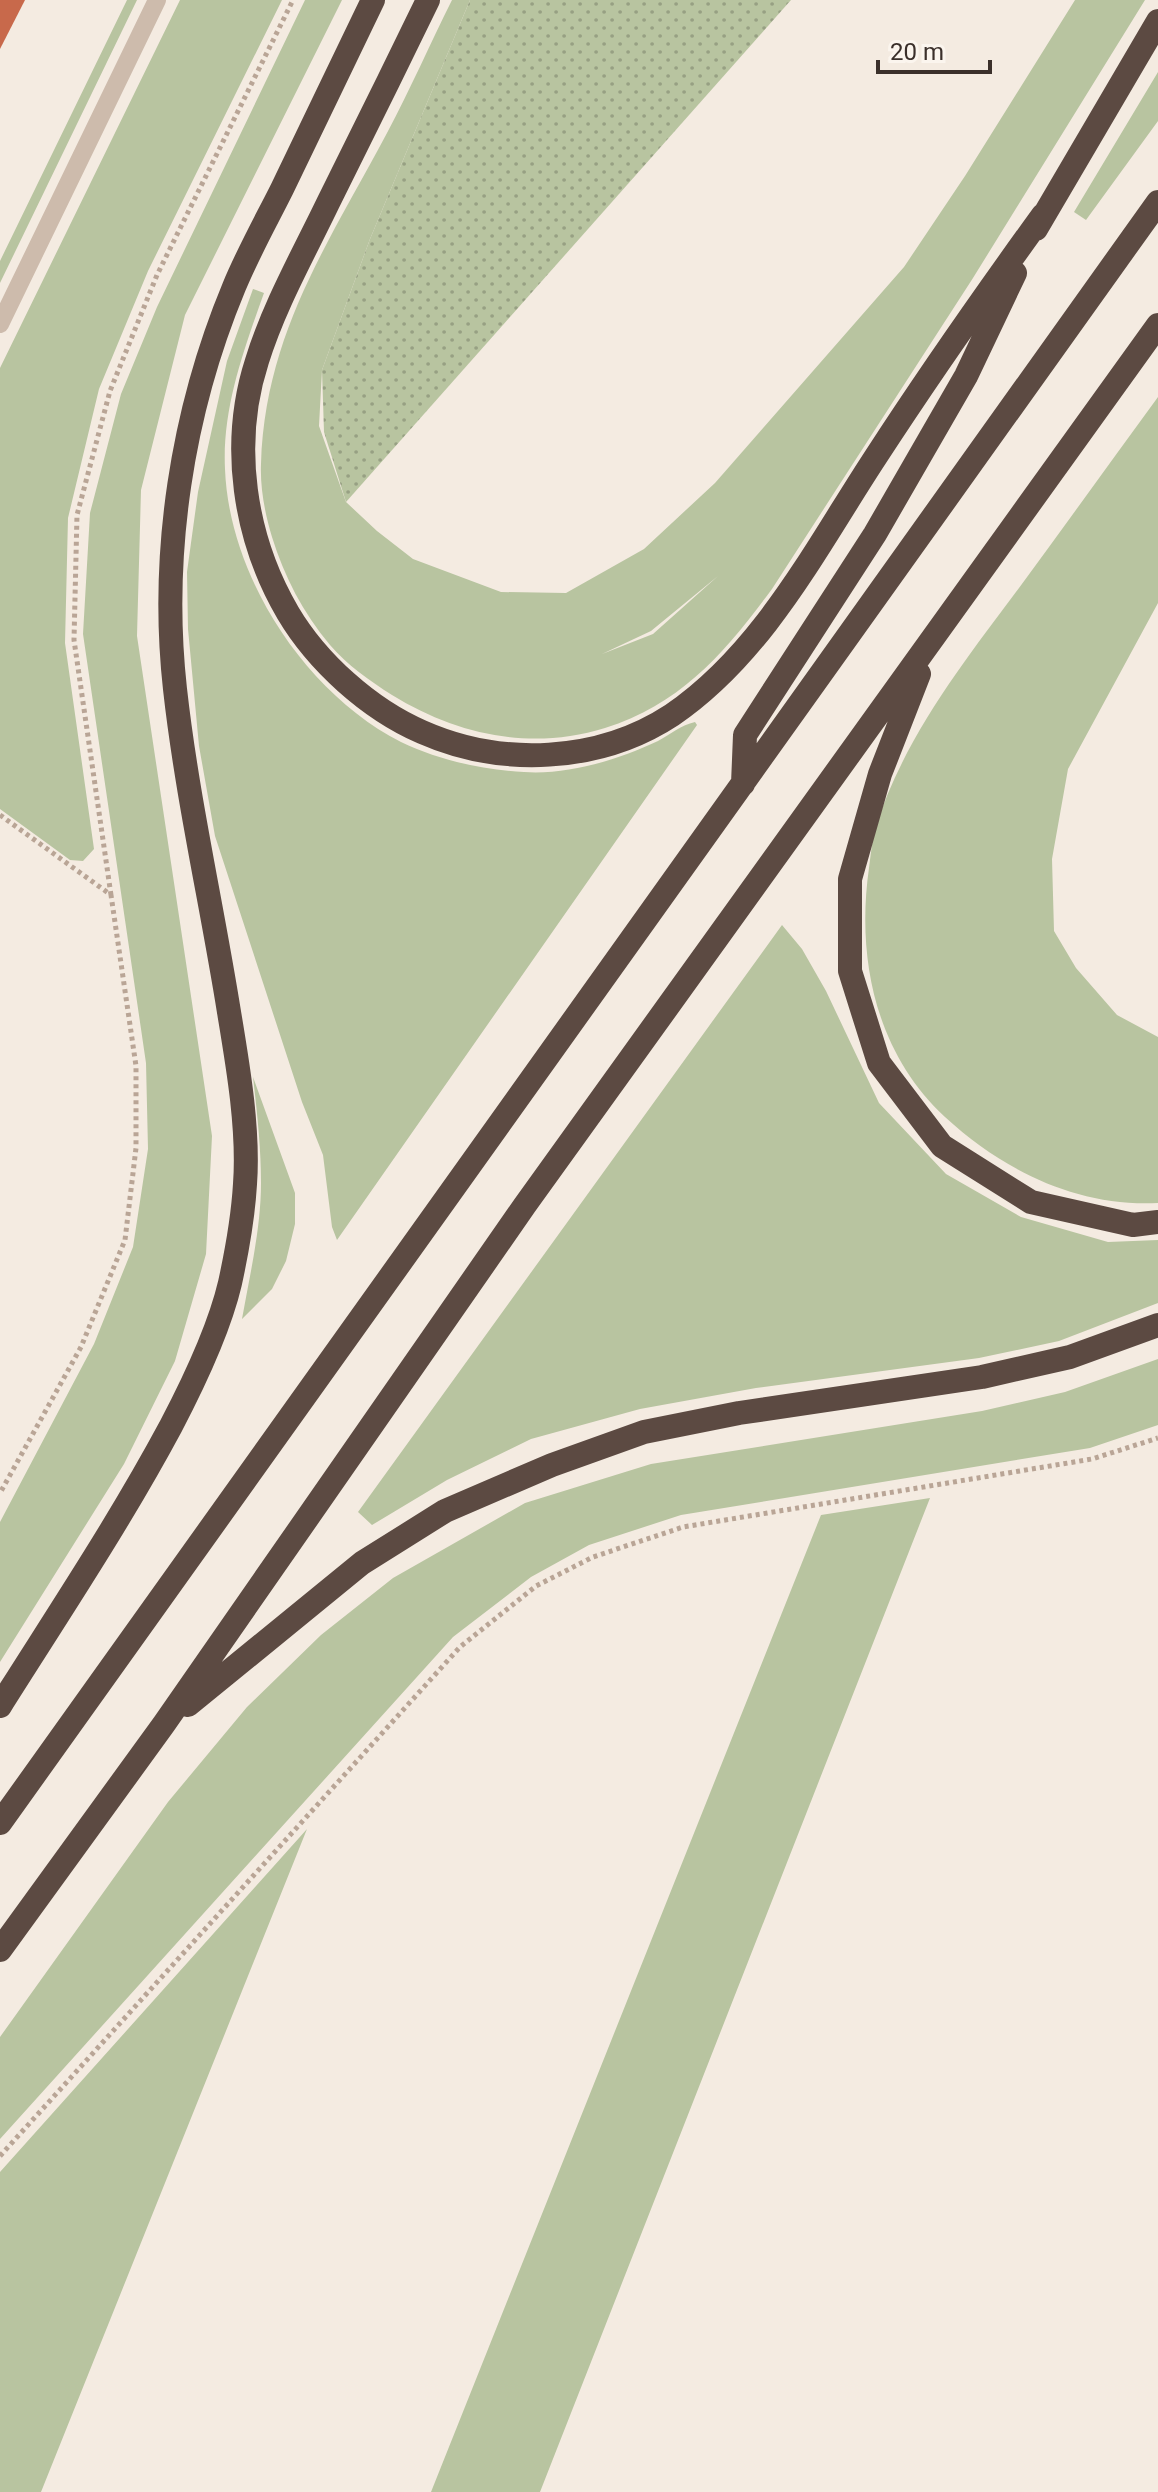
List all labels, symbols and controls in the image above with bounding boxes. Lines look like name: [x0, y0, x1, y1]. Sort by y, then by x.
scale bar: [878, 24, 990, 74]
text: 20 m: [890, 38, 944, 66]

